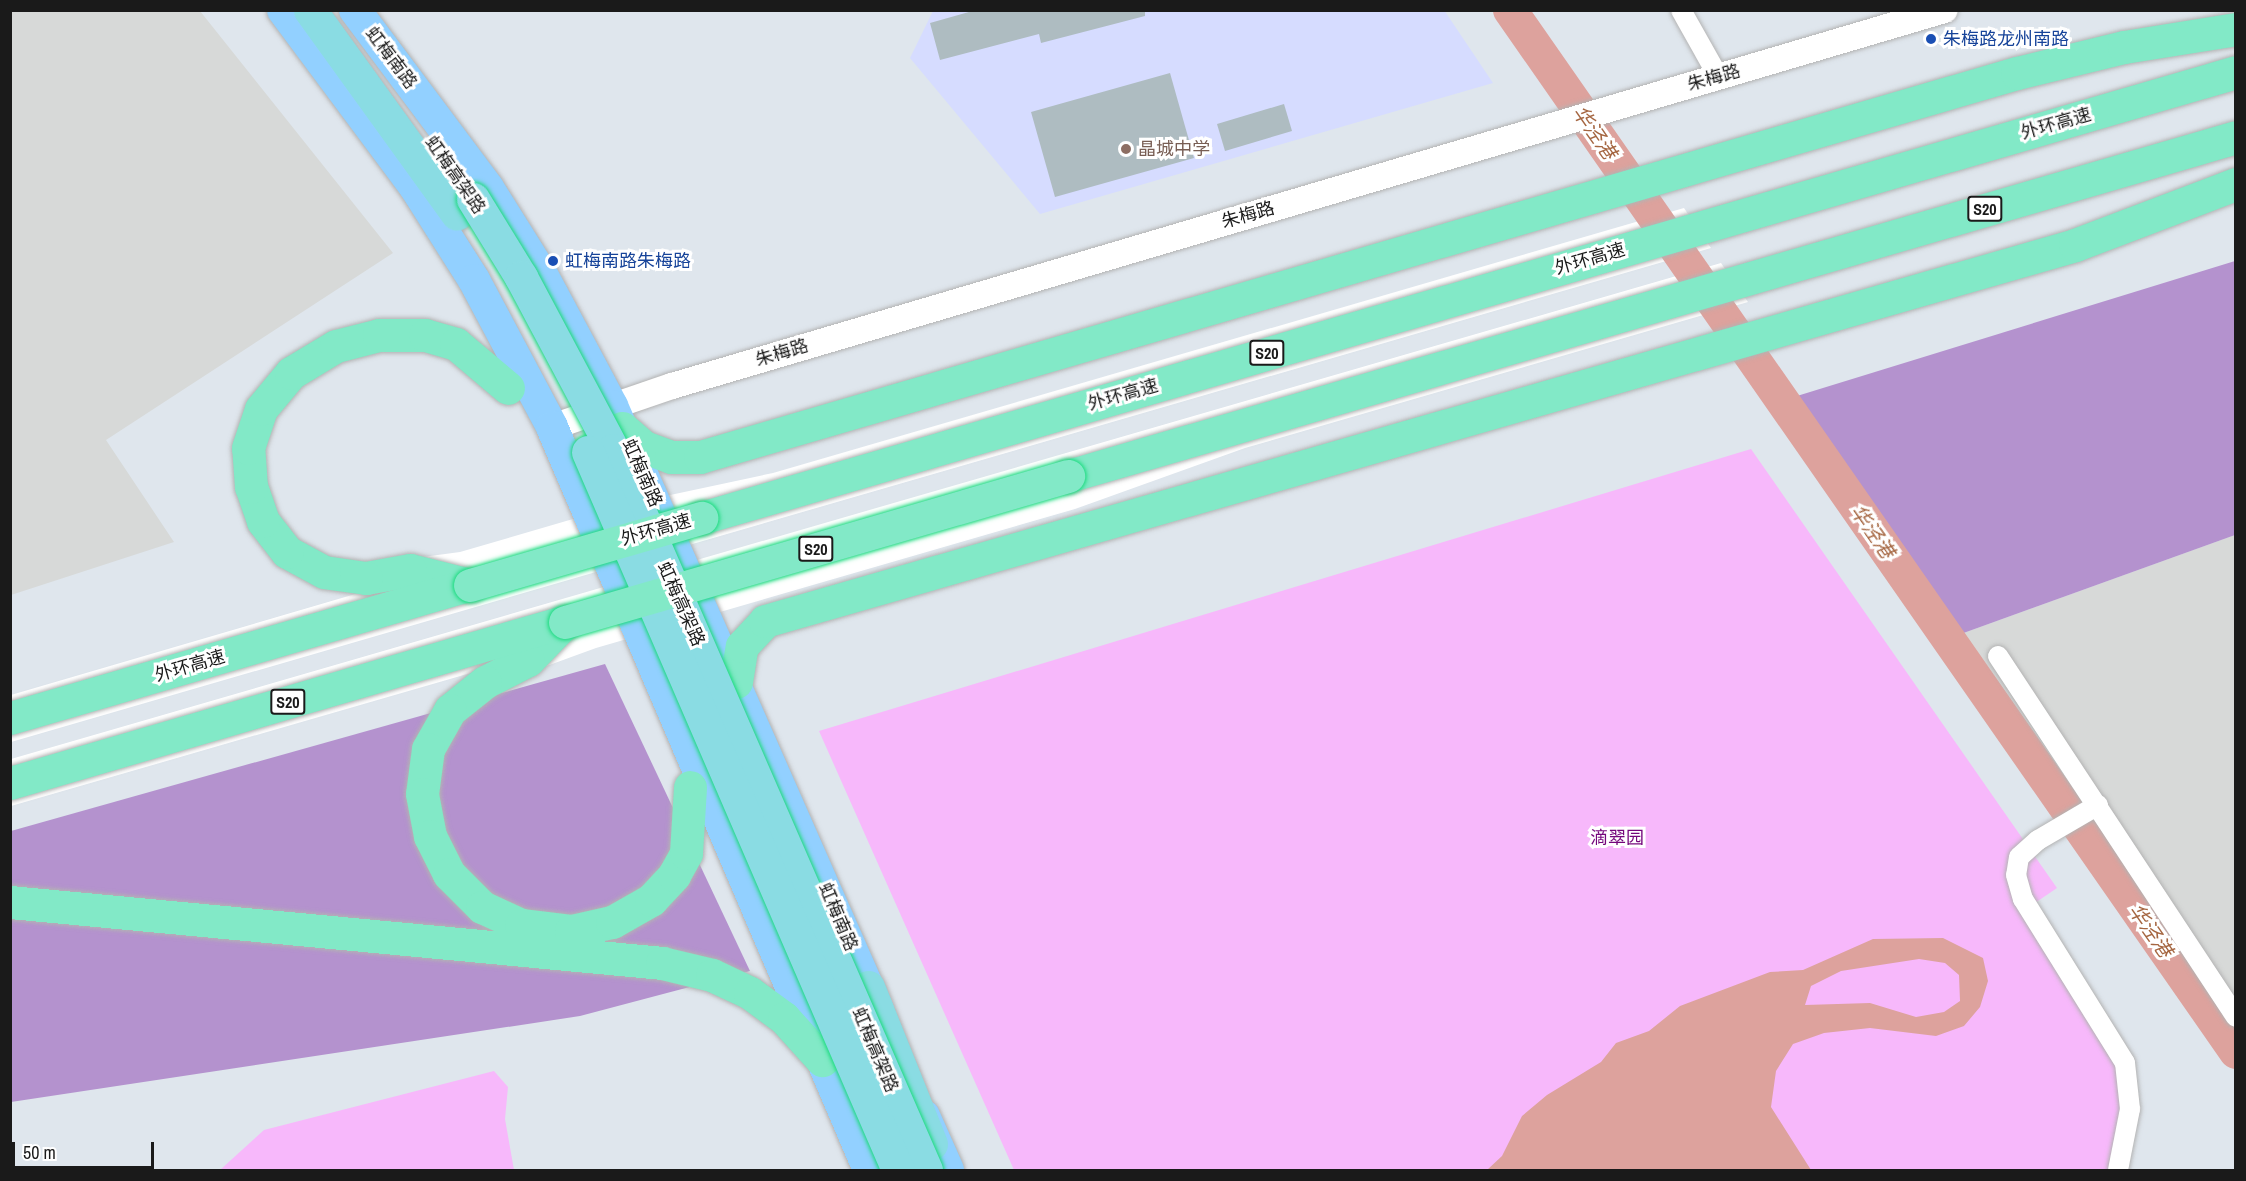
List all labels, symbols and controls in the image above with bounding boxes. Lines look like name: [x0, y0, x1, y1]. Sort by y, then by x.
street label: 虹梅南路: [361, 23, 421, 93]
place label: 朱梅路龙州南路: [1943, 28, 2069, 50]
marker: 朱梅路龙州南路: [1924, 32, 1938, 46]
street label: 朱梅路: [1685, 60, 1743, 96]
water label: 华泾港: [1568, 101, 1622, 163]
street label: 外环高速: [2018, 104, 2094, 144]
street label: 虹梅高架路: [420, 132, 490, 218]
place label: 晶城中学: [1138, 138, 1210, 160]
marker: 晶城中学: [1119, 142, 1133, 156]
road number: S20: [1967, 196, 2003, 222]
street label: 朱梅路: [1219, 197, 1277, 233]
street label: 外环高速: [1552, 239, 1628, 279]
place label: 虹梅南路朱梅路: [565, 250, 691, 272]
marker: 虹梅南路朱梅路: [546, 254, 560, 268]
street label: 朱梅路: [753, 335, 811, 371]
road number: S20: [1249, 340, 1285, 366]
street label: 外环高速: [1085, 375, 1161, 415]
street label: 虹梅南路: [617, 436, 667, 510]
water label: 华泾港: [1846, 500, 1900, 562]
street label: 外环高速: [618, 510, 694, 550]
road number: S20: [798, 536, 834, 562]
street label: 虹梅高架路: [653, 558, 709, 650]
street label: 外环高速: [152, 646, 228, 686]
road number: S20: [270, 689, 306, 715]
park label: 滴翠园: [1590, 827, 1644, 849]
street label: 虹梅南路: [814, 880, 862, 954]
water label: 华泾港: [2124, 899, 2178, 961]
street label: 虹梅高架路: [847, 1004, 903, 1096]
scale bar: [15, 1130, 158, 1168]
text: 50 m: [23, 1140, 56, 1165]

